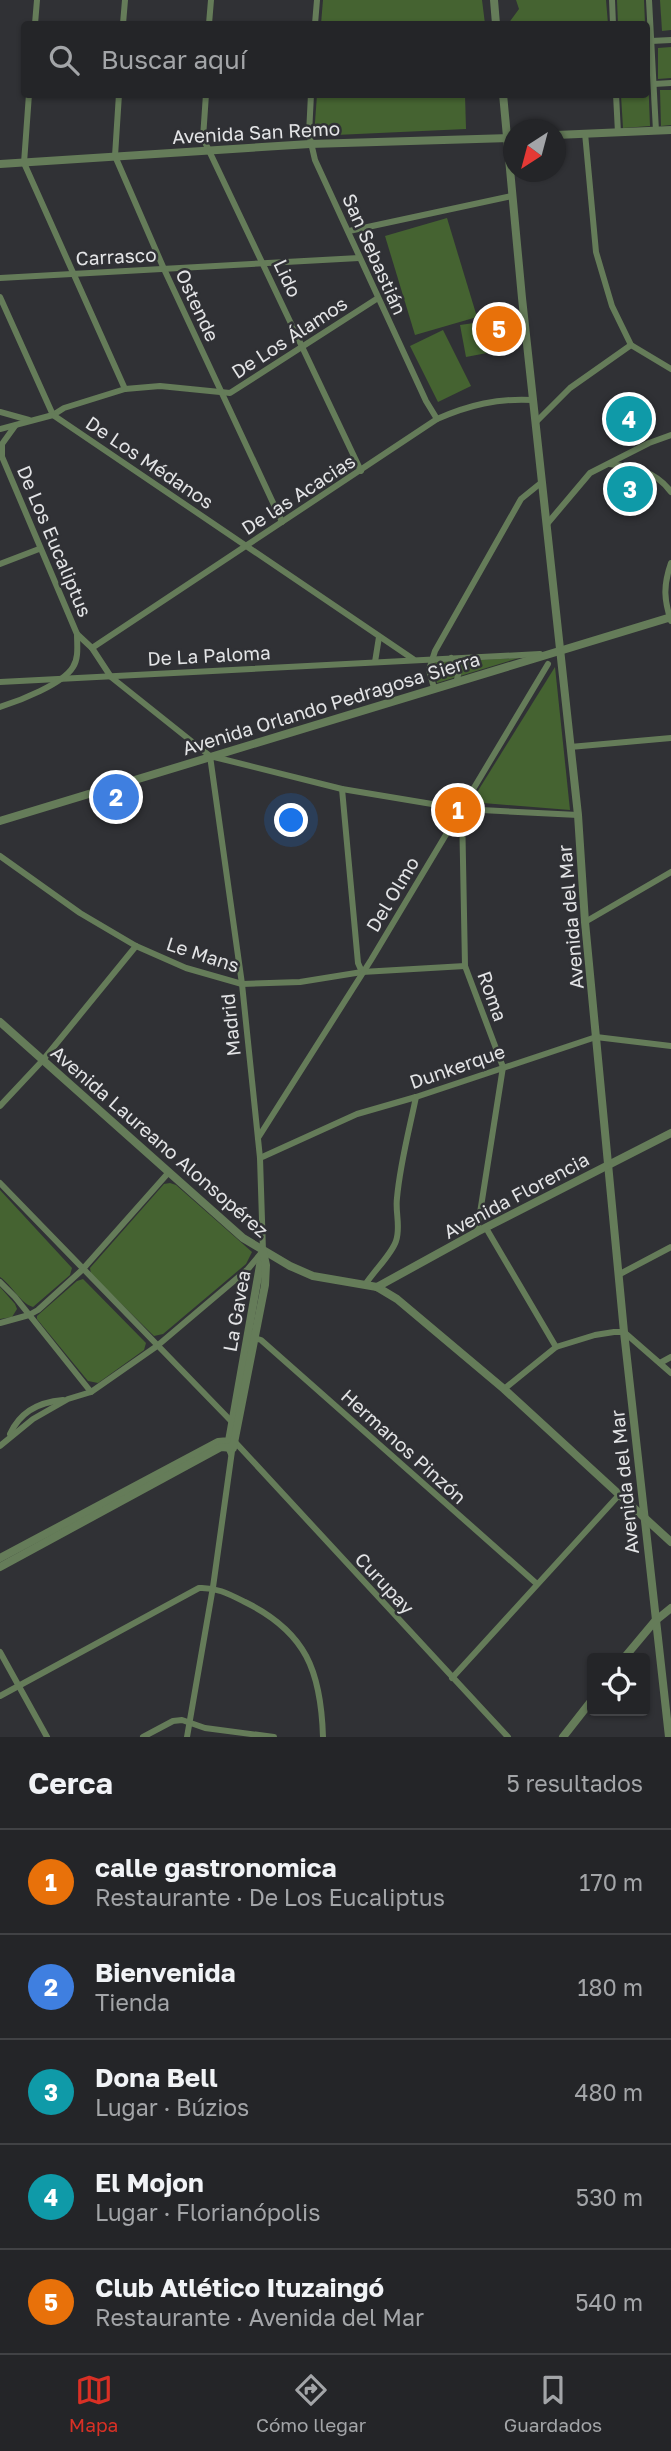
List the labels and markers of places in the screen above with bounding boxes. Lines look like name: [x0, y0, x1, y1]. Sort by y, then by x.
pin: 5: [476, 303, 522, 355]
pin: 4: [606, 393, 652, 445]
pin: 3: [607, 463, 653, 515]
pin: 2: [93, 771, 139, 823]
pin: 1: [435, 784, 481, 836]

